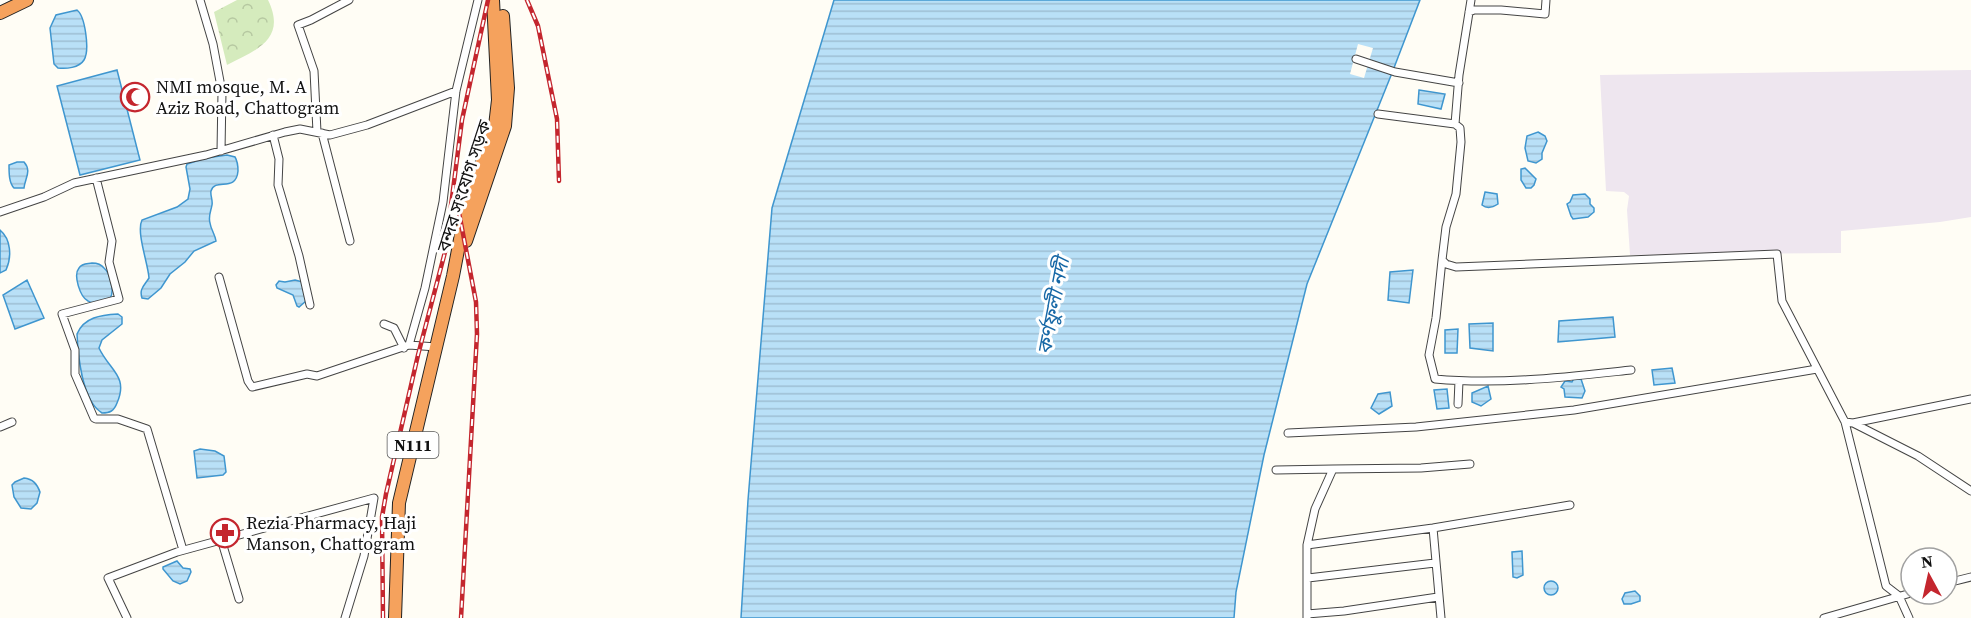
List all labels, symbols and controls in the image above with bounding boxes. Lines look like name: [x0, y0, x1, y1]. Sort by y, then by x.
place label: NMI mosque, M. A Aziz Road, Chattogram: [156, 74, 339, 120]
mosque icon: NMI mosque, M. A Aziz Road, Chattogram: [119, 81, 151, 113]
street label: বন্দর সংযোগ সড়ক: [430, 116, 497, 256]
water label: কর্ণফুলী নদী: [1030, 252, 1077, 357]
road number: N111: [388, 432, 438, 458]
place label: Rezia Pharmacy, Haji Manson, Chattogram: [246, 510, 416, 556]
pharmacy icon: Rezia Pharmacy, Haji Manson, Chattogram: [209, 517, 241, 549]
north arrow: [1899, 546, 1959, 606]
text: N: [1920, 549, 1935, 573]

